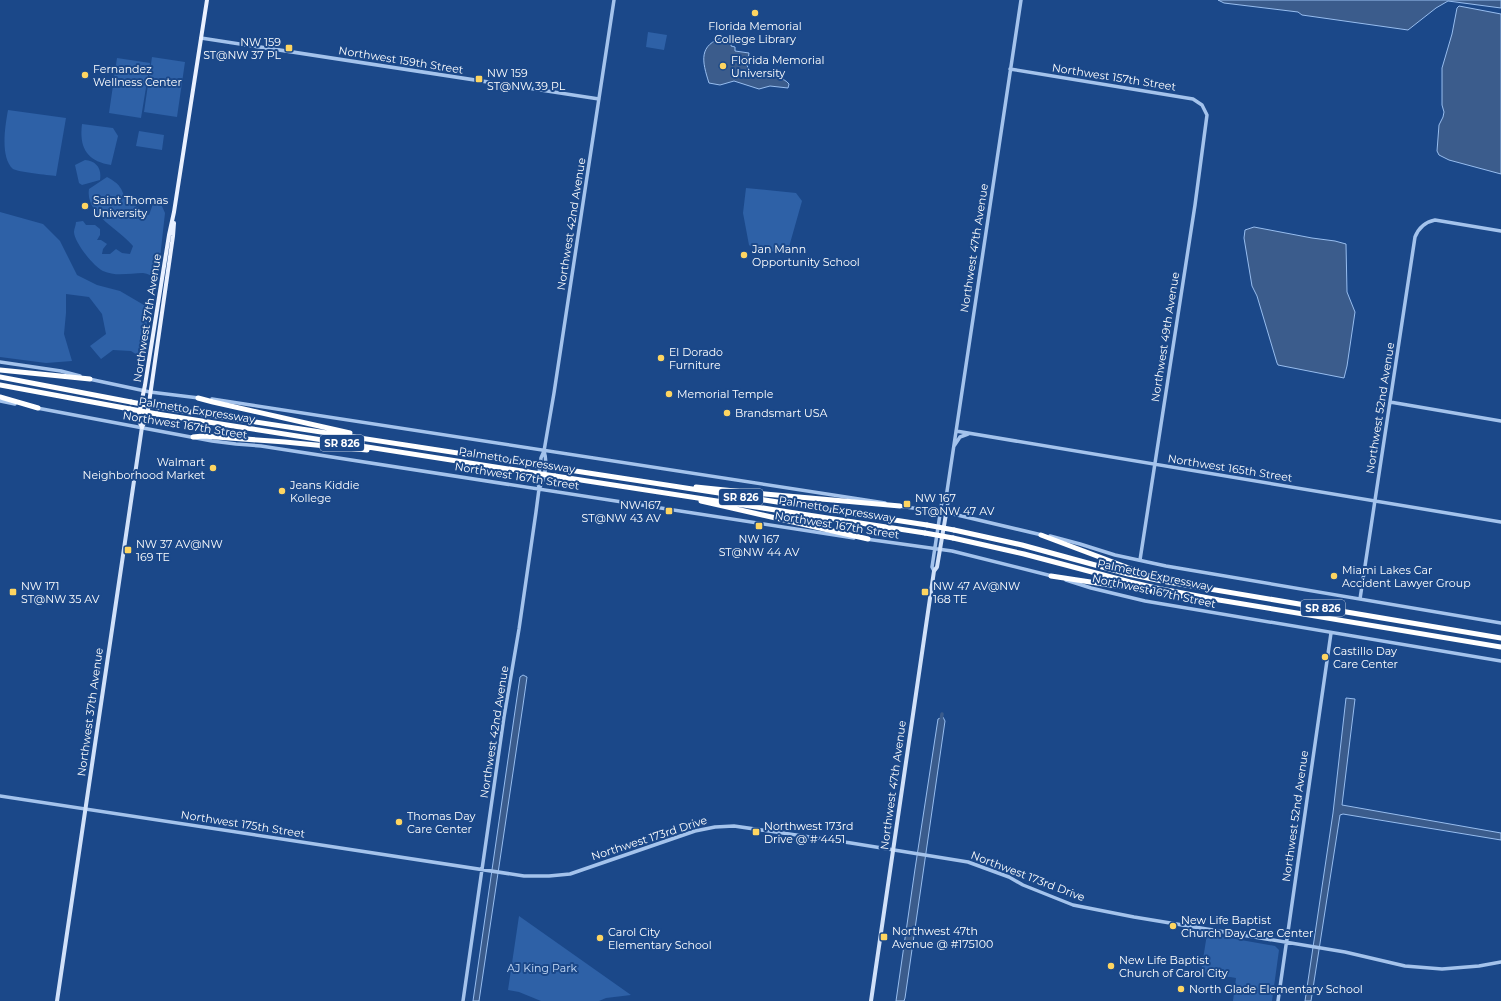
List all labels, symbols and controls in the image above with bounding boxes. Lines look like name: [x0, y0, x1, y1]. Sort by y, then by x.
marker: Florida Memorial College Library: [750, 8, 760, 18]
place label: Florida Memorial College Library: [708, 19, 802, 46]
place label: NW 159 ST@NW 37 PL: [203, 35, 282, 62]
marker: NW 159 ST@NW 37 PL: [284, 43, 294, 53]
street label: Northwest 159th Street: [338, 43, 465, 77]
place label: Florida Memorial University: [731, 53, 824, 80]
street label: Northwest 157th Street: [1051, 60, 1178, 94]
marker: Florida Memorial University: [718, 61, 728, 71]
place label: Fernandez Wellness Center: [93, 62, 182, 89]
place label: NW 159 ST@NW 39 PL: [487, 66, 566, 93]
marker: Fernandez Wellness Center: [80, 70, 90, 80]
marker: NW 159 ST@NW 39 PL: [474, 74, 484, 84]
street label: Northwest 42nd Avenue: [554, 156, 588, 291]
street label: Northwest 47th Avenue: [957, 182, 991, 313]
place label: Saint Thomas University: [93, 193, 169, 220]
marker: Saint Thomas University: [80, 201, 90, 211]
place label: Jan Mann Opportunity School: [751, 242, 860, 269]
marker: Jan Mann Opportunity School: [739, 250, 749, 260]
street label: Northwest 37th Avenue: [130, 252, 164, 383]
street label: Northwest 49th Avenue: [1148, 271, 1182, 403]
street label: Northwest 52nd Avenue: [1363, 341, 1397, 475]
place label: El Dorado Furniture: [669, 345, 723, 372]
marker: El Dorado Furniture: [656, 353, 666, 363]
place label: Memorial Temple: [677, 387, 774, 401]
marker: Memorial Temple: [664, 389, 674, 399]
street label: Palmetto Expressway: [138, 394, 256, 426]
place label: Brandsmart USA: [735, 406, 828, 420]
street label: Northwest 167th Street: [122, 408, 249, 442]
marker: Brandsmart USA: [722, 408, 732, 418]
road number: SR 826: [320, 435, 364, 451]
street label: Palmetto Expressway: [458, 444, 576, 476]
street label: Northwest 165th Street: [1167, 451, 1294, 485]
place label: Walmart Neighborhood Market: [82, 455, 206, 482]
street label: Northwest 167th Street: [454, 459, 581, 493]
marker: Walmart Neighborhood Market: [208, 463, 218, 473]
place label: Jeans Kiddie Kollege: [289, 478, 360, 505]
marker: Jeans Kiddie Kollege: [277, 486, 287, 496]
road number: SR 826: [719, 489, 763, 505]
place label: NW 167 ST@NW 47 AV: [915, 491, 995, 518]
street label: Palmetto Expressway: [778, 493, 896, 525]
place label: NW 167 ST@NW 43 AV: [582, 498, 661, 525]
marker: NW 167 ST@NW 47 AV: [902, 499, 912, 509]
marker: NW 167 ST@NW 43 AV: [664, 506, 674, 516]
street label: Northwest 167th Street: [774, 508, 901, 542]
marker: NW 167 ST@NW 44 AV: [754, 521, 764, 531]
place label: NW 167 ST@NW 44 AV: [719, 532, 800, 559]
place label: NW 37 AV@NW 169 TE: [136, 537, 223, 564]
marker: NW 37 AV@NW 169 TE: [123, 545, 133, 555]
street label: Palmetto Expressway: [1096, 556, 1214, 594]
place label: Miami Lakes Car Accident Lawyer Group: [1342, 563, 1471, 590]
street label: Northwest 167th Street: [1091, 571, 1218, 611]
marker: Miami Lakes Car Accident Lawyer Group: [1329, 571, 1339, 581]
place label: NW 171 ST@NW 35 AV: [21, 579, 100, 606]
place label: NW 47 AV@NW 168 TE: [933, 579, 1020, 606]
marker: NW 171 ST@NW 35 AV: [8, 587, 18, 597]
marker: NW 47 AV@NW 168 TE: [920, 587, 930, 597]
road number: SR 826: [1301, 600, 1345, 616]
place label: Castillo Day Care Center: [1333, 644, 1398, 671]
street label: Northwest 37th Avenue: [74, 646, 106, 777]
marker: Castillo Day Care Center: [1320, 652, 1330, 662]
street label: Northwest 42nd Avenue: [477, 664, 511, 799]
street label: Northwest 47th Avenue: [877, 719, 909, 851]
street label: Northwest 52nd Avenue: [1279, 749, 1311, 883]
street label: Northwest 175th Street: [180, 807, 307, 841]
place label: Thomas Day Care Center: [407, 809, 475, 836]
street label: Northwest 173rd Drive: [589, 813, 709, 863]
marker: Thomas Day Care Center: [394, 817, 404, 827]
place label: Northwest 173rd Drive @ # 4451: [764, 819, 853, 846]
marker: Northwest 173rd Drive @ # 4451: [751, 827, 761, 837]
street label: Northwest 173rd Drive: [969, 848, 1087, 904]
place label: New Life Baptist Church Day Care Center: [1181, 913, 1313, 940]
marker: New Life Baptist Church Day Care Center: [1168, 921, 1178, 931]
place label: Northwest 47th Avenue @ #175100: [892, 924, 993, 951]
place label: Carol City Elementary School: [608, 925, 712, 952]
marker: Northwest 47th Avenue @ #175100: [879, 932, 889, 942]
marker: Carol City Elementary School: [595, 933, 605, 943]
place label: New Life Baptist Church of Carol City: [1119, 953, 1228, 980]
park label: AJ King Park: [507, 961, 578, 975]
marker: New Life Baptist Church of Carol City: [1106, 961, 1116, 971]
place label: North Glade Elementary School: [1189, 982, 1363, 996]
marker: North Glade Elementary School: [1176, 984, 1186, 994]

